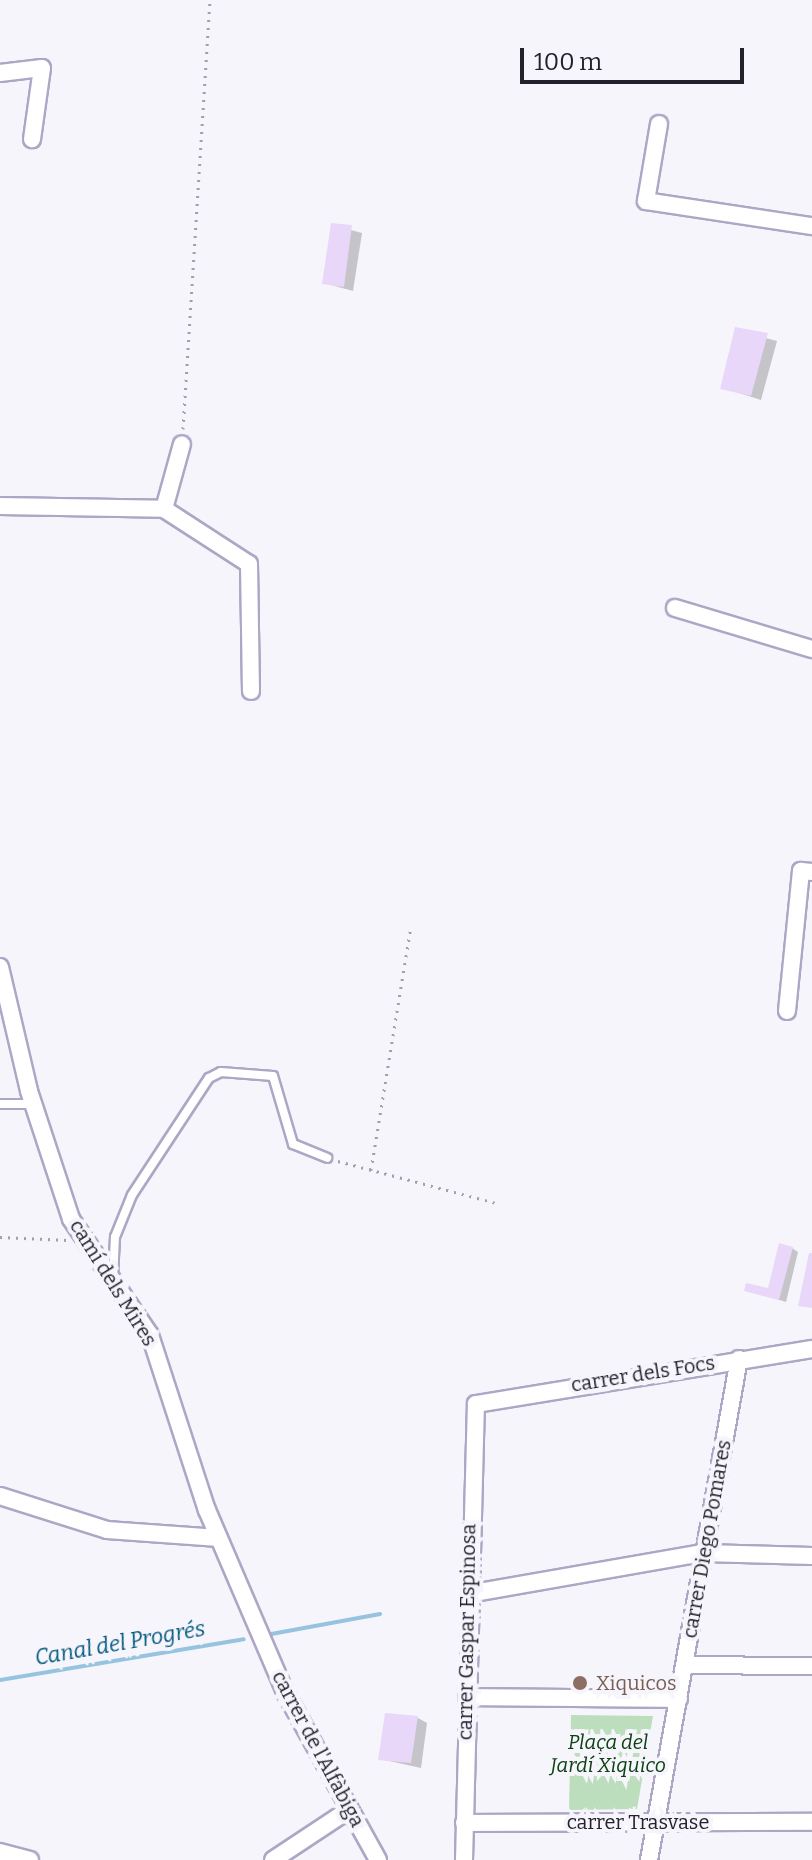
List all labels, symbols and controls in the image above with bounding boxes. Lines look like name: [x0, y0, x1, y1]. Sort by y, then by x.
scale bar: [524, 32, 748, 82]
text: 100 m: [534, 48, 602, 76]
street label: camí dels Mires: [64, 1215, 162, 1351]
street label: carrer dels Focs: [569, 1351, 717, 1397]
street label: carrer Diego Pomares: [678, 1438, 736, 1640]
street label: carrer Gaspar Espinosa: [453, 1524, 481, 1740]
water label: Canal del Progrés: [33, 1615, 207, 1671]
street label: carrer de l'Alfàbiga: [267, 1667, 369, 1831]
place label: Xiquicos: [596, 1671, 676, 1695]
marker: Xiquicos: [571, 1674, 589, 1692]
park label: Plaça del Jardí Xiquico: [550, 1730, 666, 1777]
street label: carrer Trasvase: [567, 1810, 709, 1834]

